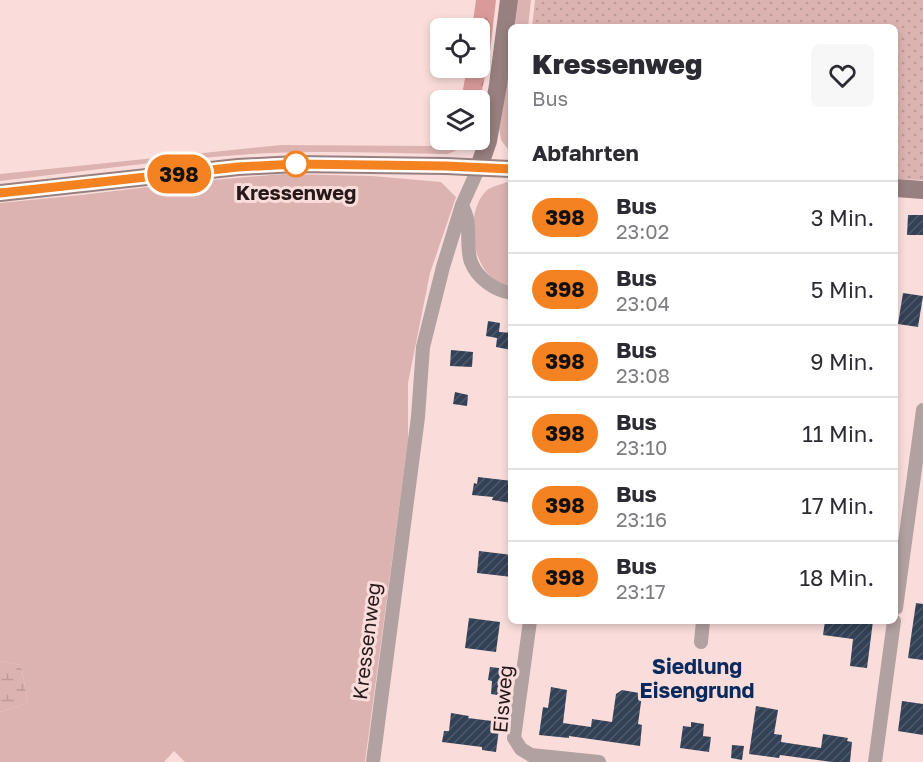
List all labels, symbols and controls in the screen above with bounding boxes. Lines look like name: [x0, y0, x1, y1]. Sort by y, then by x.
map controls: [430, 18, 490, 150]
button: locate: [430, 18, 490, 78]
button: heart: [811, 44, 874, 107]
text: Kressenweg: [532, 47, 702, 80]
text: Bus: [532, 86, 568, 110]
button: layers: [430, 90, 490, 150]
text: Abfahrten: [532, 139, 639, 166]
marker: Kressenweg: [283, 151, 309, 177]
line badge: 398: [144, 154, 213, 194]
text: 398: [159, 161, 199, 187]
place label: Kressenweg: [236, 180, 356, 204]
text: Bus: [616, 192, 657, 219]
text: 398: [545, 204, 585, 230]
text: 3 Min.: [811, 204, 874, 231]
text: 23:02: [616, 219, 669, 243]
text: Bus: [616, 264, 657, 291]
text: 398: [545, 276, 585, 302]
text: 5 Min.: [811, 276, 874, 303]
text: 23:04: [616, 291, 670, 315]
text: Bus: [616, 336, 657, 363]
text: 398: [545, 348, 585, 374]
text: 9 Min.: [810, 348, 874, 375]
text: 23:08: [616, 363, 670, 387]
text: Bus: [616, 408, 657, 435]
text: 398: [545, 420, 585, 446]
text: 11 Min.: [802, 420, 874, 447]
text: 23:10: [616, 435, 667, 459]
text: Bus: [616, 480, 657, 507]
text: 398: [545, 492, 585, 518]
text: 17 Min.: [801, 492, 874, 519]
text: 23:16: [616, 507, 667, 531]
text: Bus: [616, 552, 657, 579]
text: 398: [545, 564, 585, 590]
text: 18 Min.: [799, 564, 874, 591]
text: 23:17: [616, 579, 666, 603]
street label: Kressenweg: [347, 581, 385, 701]
district label: Siedlung Eisengrund: [640, 653, 754, 703]
street label: Eisweg: [487, 664, 517, 734]

